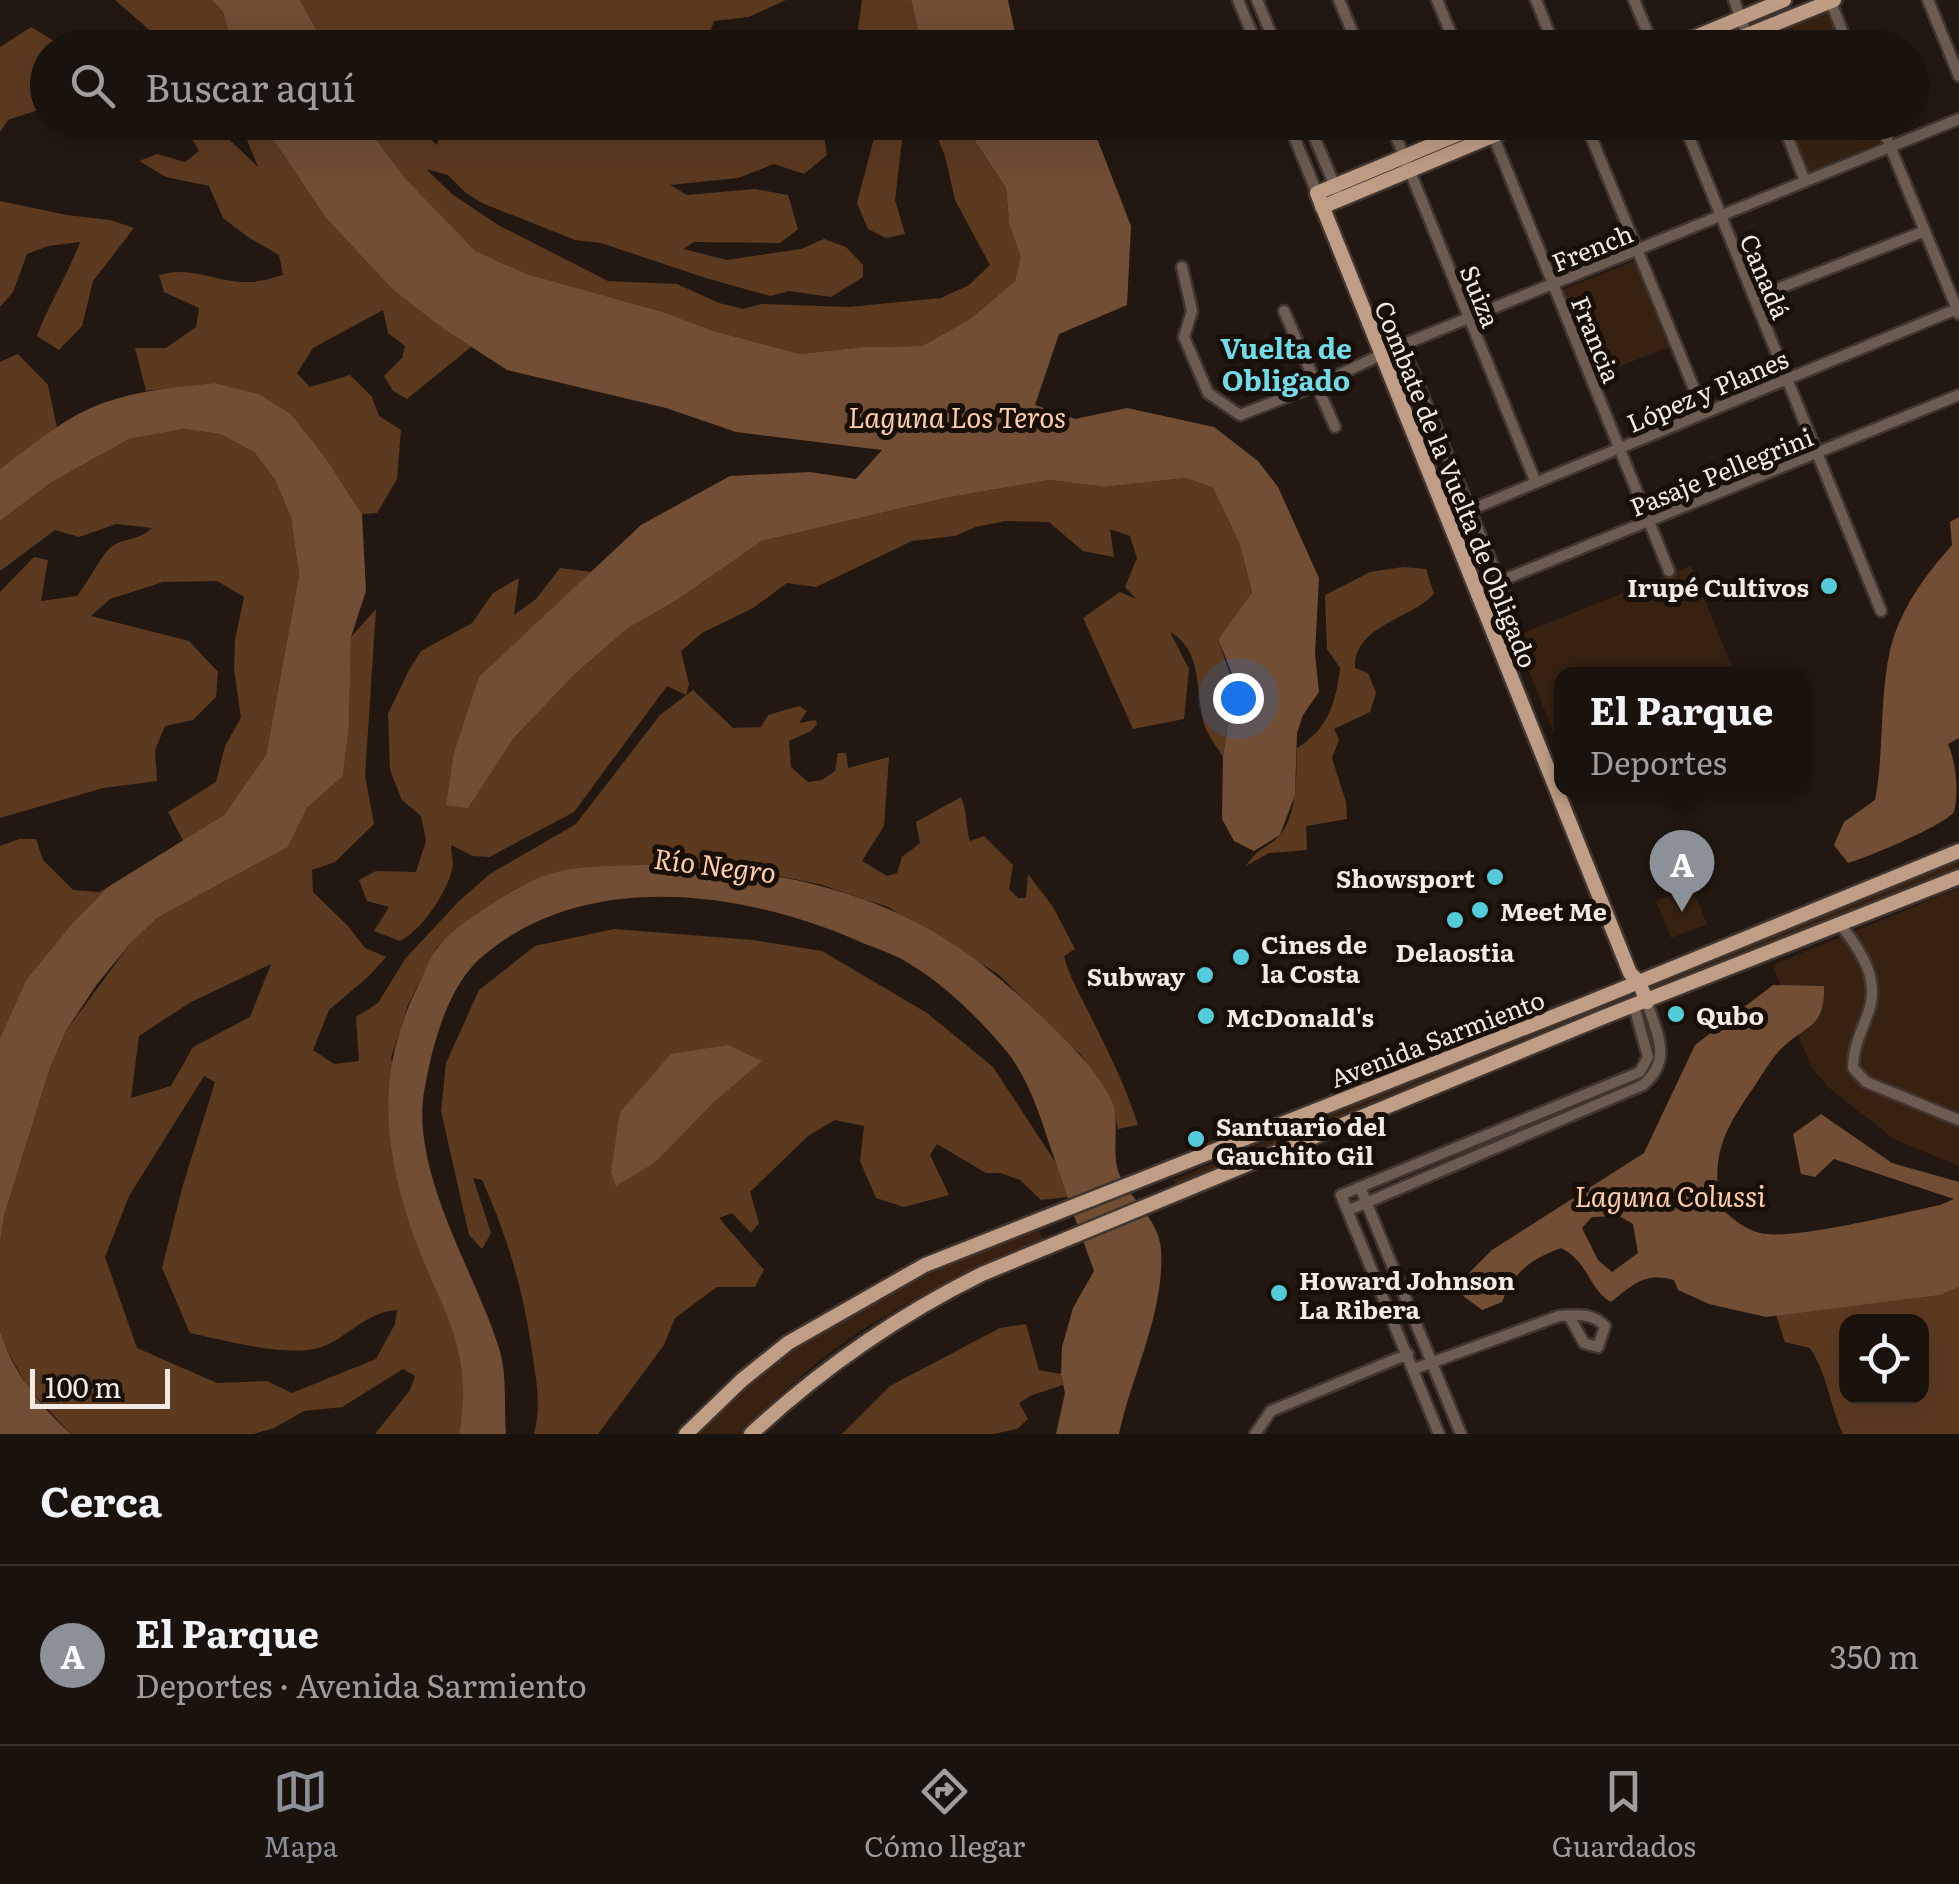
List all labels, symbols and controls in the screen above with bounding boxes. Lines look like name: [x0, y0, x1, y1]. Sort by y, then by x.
search box: [30, 30, 1929, 140]
text: Buscar aquí: [145, 57, 355, 114]
icon: search: [65, 58, 120, 113]
street label: French: [1546, 214, 1638, 280]
street label: Canadá: [1732, 228, 1801, 325]
street label: Suiza: [1452, 259, 1510, 333]
street label: Francia: [1563, 290, 1631, 388]
street label: Combate de la Vuelta de Obligado: [1366, 295, 1548, 673]
district label: Vuelta de Obligado: [1220, 326, 1352, 400]
street label: López y Planes: [1621, 339, 1793, 441]
water label: Laguna Los Teros: [848, 395, 1066, 437]
street label: Pasaje Pellegrini: [1624, 417, 1818, 525]
place label: Irupé Cultivos: [1627, 568, 1809, 605]
marker: Irupé Cultivos: [1818, 575, 1840, 597]
popup: [1554, 667, 1809, 797]
your location: [1213, 673, 1264, 724]
text: El Parque: [1589, 680, 1774, 737]
text: Deportes: [1589, 737, 1727, 785]
pin: A: [1650, 830, 1714, 912]
water label: Río Negro: [651, 836, 779, 892]
place label: Showsport: [1336, 859, 1475, 896]
marker: Showsport: [1484, 866, 1506, 888]
place label: Meet Me: [1500, 892, 1607, 929]
marker: Meet Me: [1469, 899, 1491, 921]
marker: Delaostia: [1444, 909, 1466, 931]
place label: Cines de la Costa: [1261, 925, 1367, 991]
place label: Delaostia: [1395, 933, 1515, 970]
marker: Cines de la Costa: [1230, 946, 1252, 968]
place label: Subway: [1087, 957, 1186, 994]
marker: Subway: [1194, 964, 1216, 986]
street label: Avenida Sarmiento: [1324, 980, 1550, 1096]
place label: Qubo: [1696, 996, 1764, 1033]
place label: McDonald's: [1226, 998, 1374, 1035]
marker: Qubo: [1665, 1003, 1687, 1025]
marker: McDonald's: [1195, 1005, 1217, 1027]
place label: Santuario del Gauchito Gil: [1216, 1107, 1386, 1173]
marker: Santuario del Gauchito Gil: [1185, 1128, 1207, 1150]
water label: Laguna Colussi: [1574, 1174, 1766, 1216]
place label: Howard Johnson La Ribera: [1299, 1261, 1515, 1327]
marker: Howard Johnson La Ribera: [1268, 1282, 1290, 1304]
map controls: [1839, 1314, 1929, 1404]
button: locate: [1839, 1314, 1929, 1404]
scale bar: [30, 1364, 170, 1408]
text: 100 m: [45, 1365, 122, 1407]
text: Cerca: [40, 1468, 162, 1530]
text: El Parque: [135, 1603, 319, 1660]
text: A: [60, 1631, 85, 1679]
text: 350 m: [1830, 1631, 1919, 1679]
text: Deportes · Avenida Sarmiento: [135, 1660, 587, 1708]
tab: Mapa: [263, 1764, 338, 1866]
tab: Cómo llegar: [864, 1764, 1025, 1866]
tab: Guardados: [1552, 1764, 1696, 1866]

